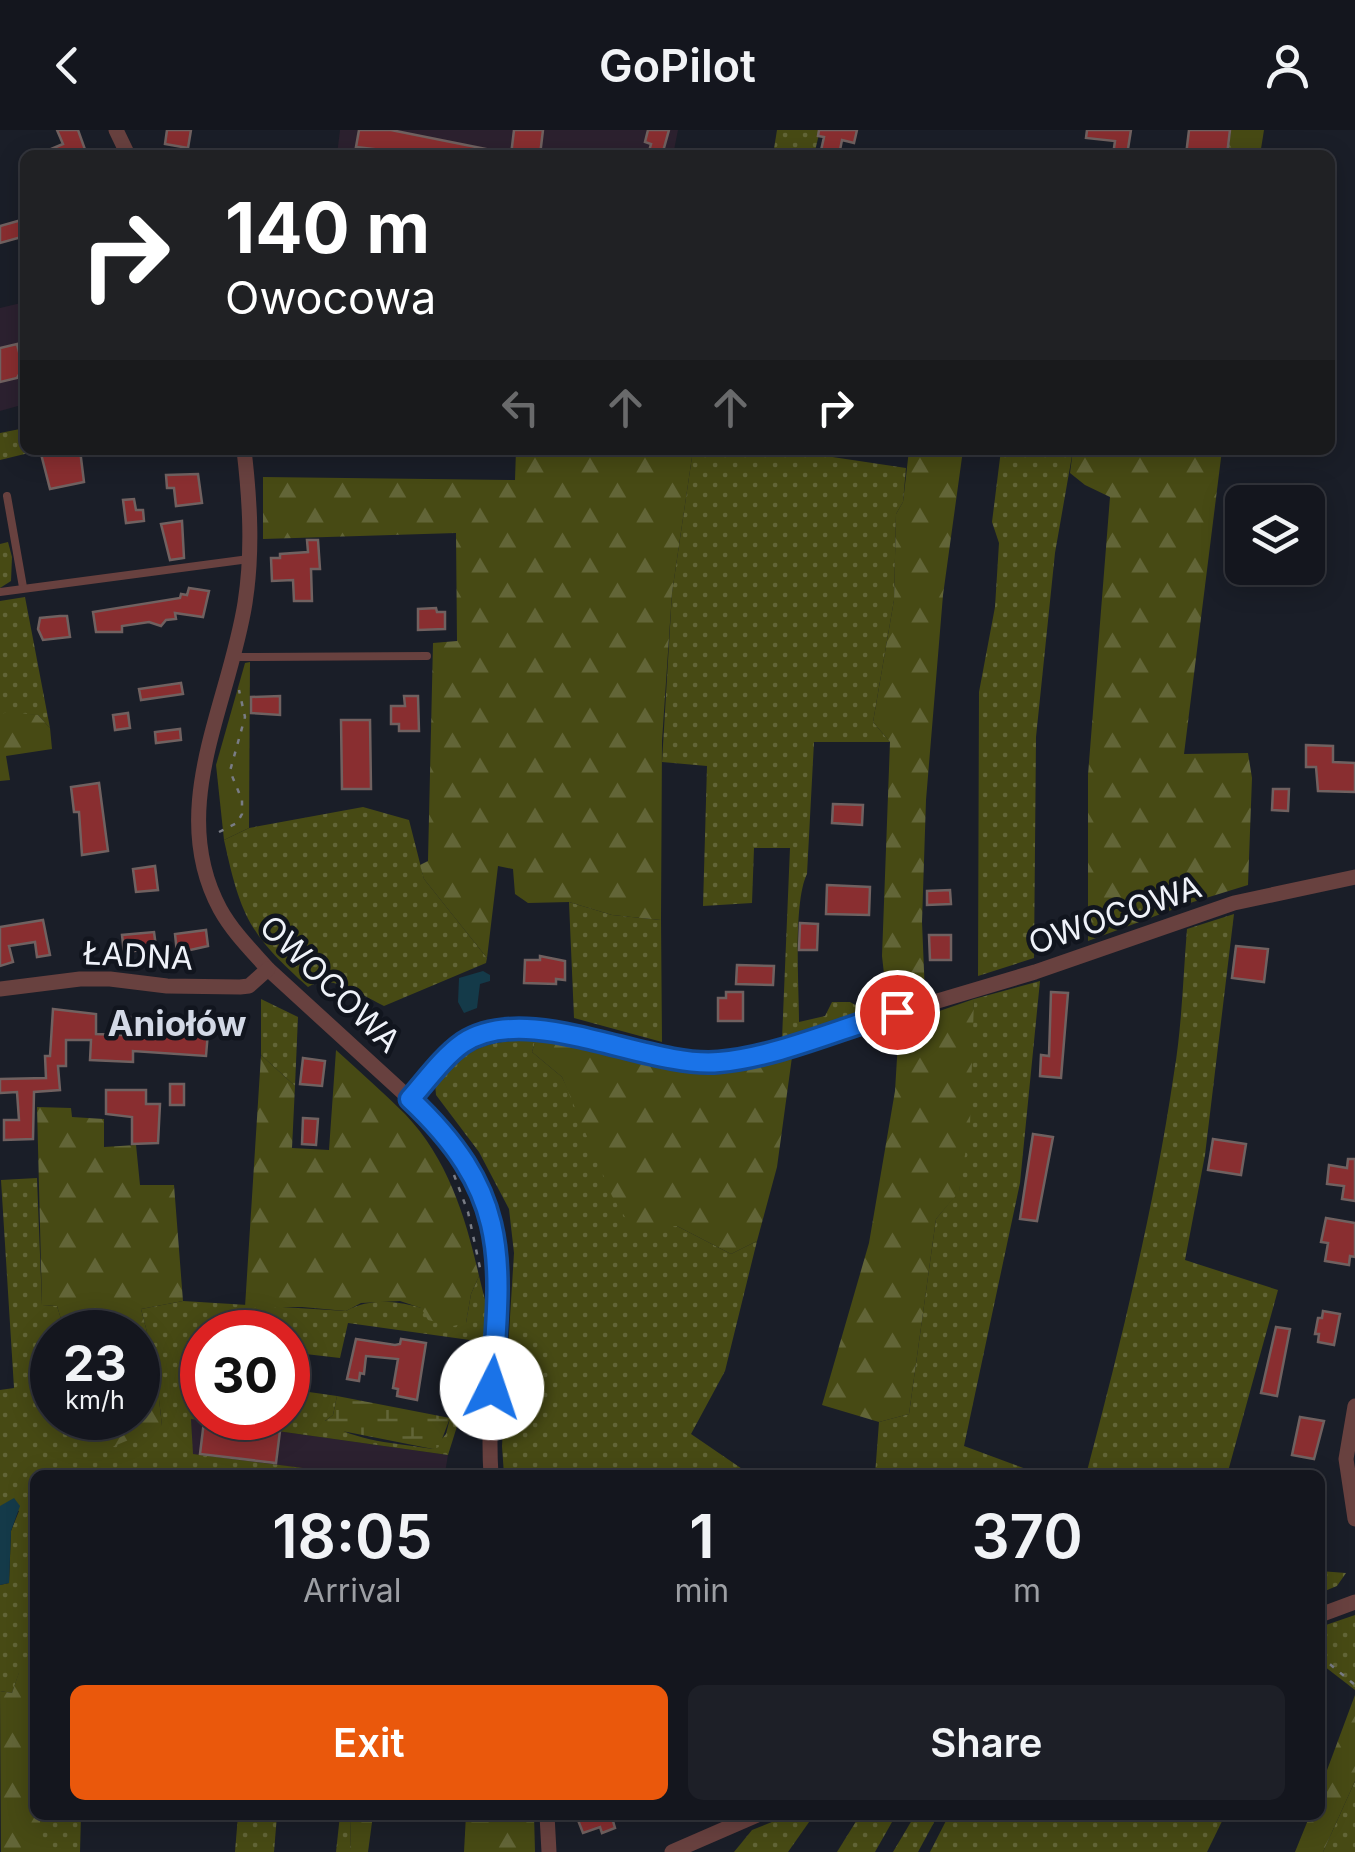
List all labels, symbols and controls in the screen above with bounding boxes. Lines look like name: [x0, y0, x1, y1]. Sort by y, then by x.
icon: back: [40, 38, 95, 93]
text: GoPilot: [599, 38, 756, 93]
icon: person: [1260, 38, 1315, 93]
text: 140 m: [225, 185, 430, 270]
icon: right: [60, 190, 190, 320]
text: Owocowa: [225, 270, 436, 325]
icon: left: [493, 380, 548, 435]
icon: ahead: [598, 380, 653, 435]
icon: ahead: [703, 380, 758, 435]
icon: right: [808, 380, 863, 435]
map controls: [1225, 485, 1325, 585]
button: layers: [1225, 485, 1325, 585]
street label: OWOCOWA: [1023, 867, 1206, 962]
street label: OWOCOWA: [252, 907, 409, 1060]
street label: ŁADNA: [82, 933, 194, 978]
pin: [855, 970, 940, 1055]
icon: arrive: [870, 985, 925, 1040]
district label: Aniołów: [107, 1002, 247, 1044]
speed limit sign: 30: [180, 1310, 310, 1440]
text: 23: [63, 1333, 127, 1393]
position arrow: [440, 1336, 544, 1440]
text: km/h: [65, 1385, 125, 1415]
text: 18:05: [272, 1500, 432, 1572]
text: 1: [689, 1500, 715, 1572]
text: 370: [971, 1500, 1083, 1572]
text: Arrival: [303, 1571, 402, 1610]
text: min: [675, 1571, 729, 1610]
text: m: [1013, 1571, 1041, 1610]
button: Exit: [70, 1685, 668, 1800]
button: Share: [688, 1685, 1285, 1800]

